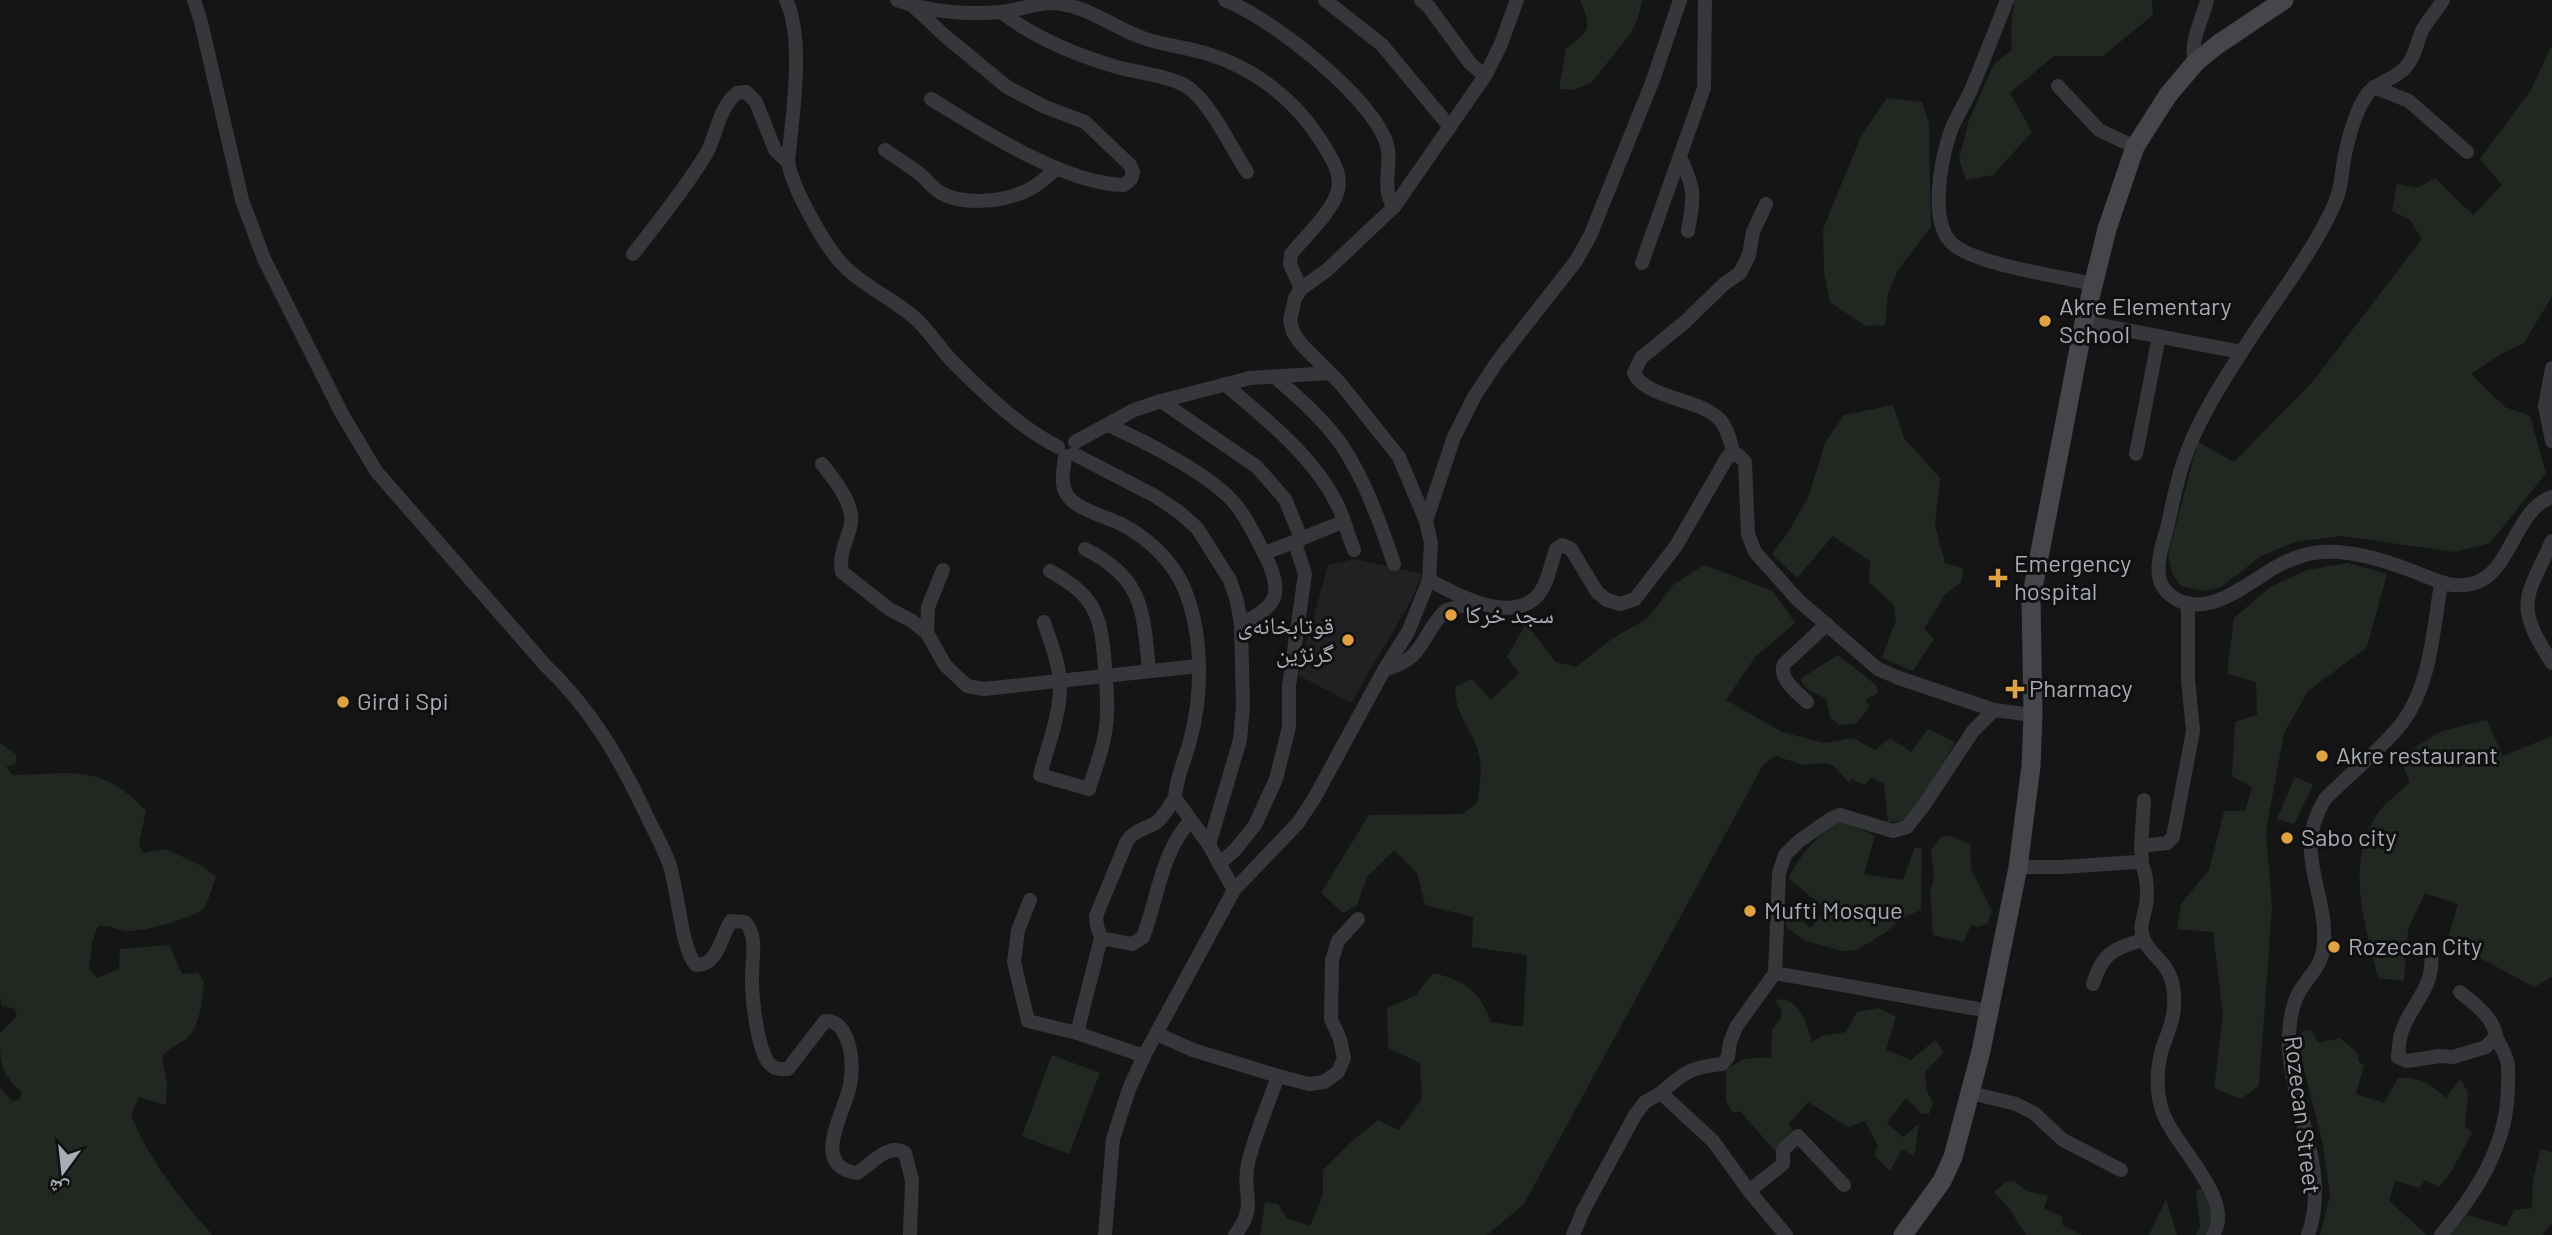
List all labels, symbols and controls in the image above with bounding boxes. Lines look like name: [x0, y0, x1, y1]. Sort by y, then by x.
place label: Akre Elementary School: [2059, 291, 2232, 348]
marker: Akre Elementary School: [2037, 313, 2053, 329]
place label: Emergency hospital: [2014, 548, 2131, 605]
marker: Emergency hospital: [1988, 568, 2008, 588]
place label: سجد خركا: [1465, 599, 1554, 628]
marker: سجد خركا: [1443, 607, 1459, 623]
place label: قوتابخانەی گرنژین: [1237, 610, 1334, 668]
marker: قوتابخانەی گرنژین: [1340, 632, 1356, 648]
place label: Pharmacy: [2029, 673, 2133, 702]
marker: Pharmacy: [2007, 681, 2023, 697]
place label: Gird i Spi: [357, 686, 449, 715]
marker: Gird i Spi: [335, 694, 351, 710]
place label: Akre restaurant: [2336, 740, 2498, 769]
marker: Akre restaurant: [2314, 748, 2330, 764]
place label: Sabo city: [2301, 822, 2396, 851]
marker: Sabo city: [2279, 830, 2295, 846]
place label: Mufti Mosque: [1764, 895, 1903, 924]
marker: Mufti Mosque: [1742, 903, 1758, 919]
place label: Rozecan City: [2348, 931, 2482, 960]
marker: Rozecan City: [2326, 939, 2342, 955]
street label: Rozecan Street: [2279, 1034, 2328, 1196]
north arrow: [28, 1137, 98, 1207]
text: ش: [46, 1174, 71, 1203]

